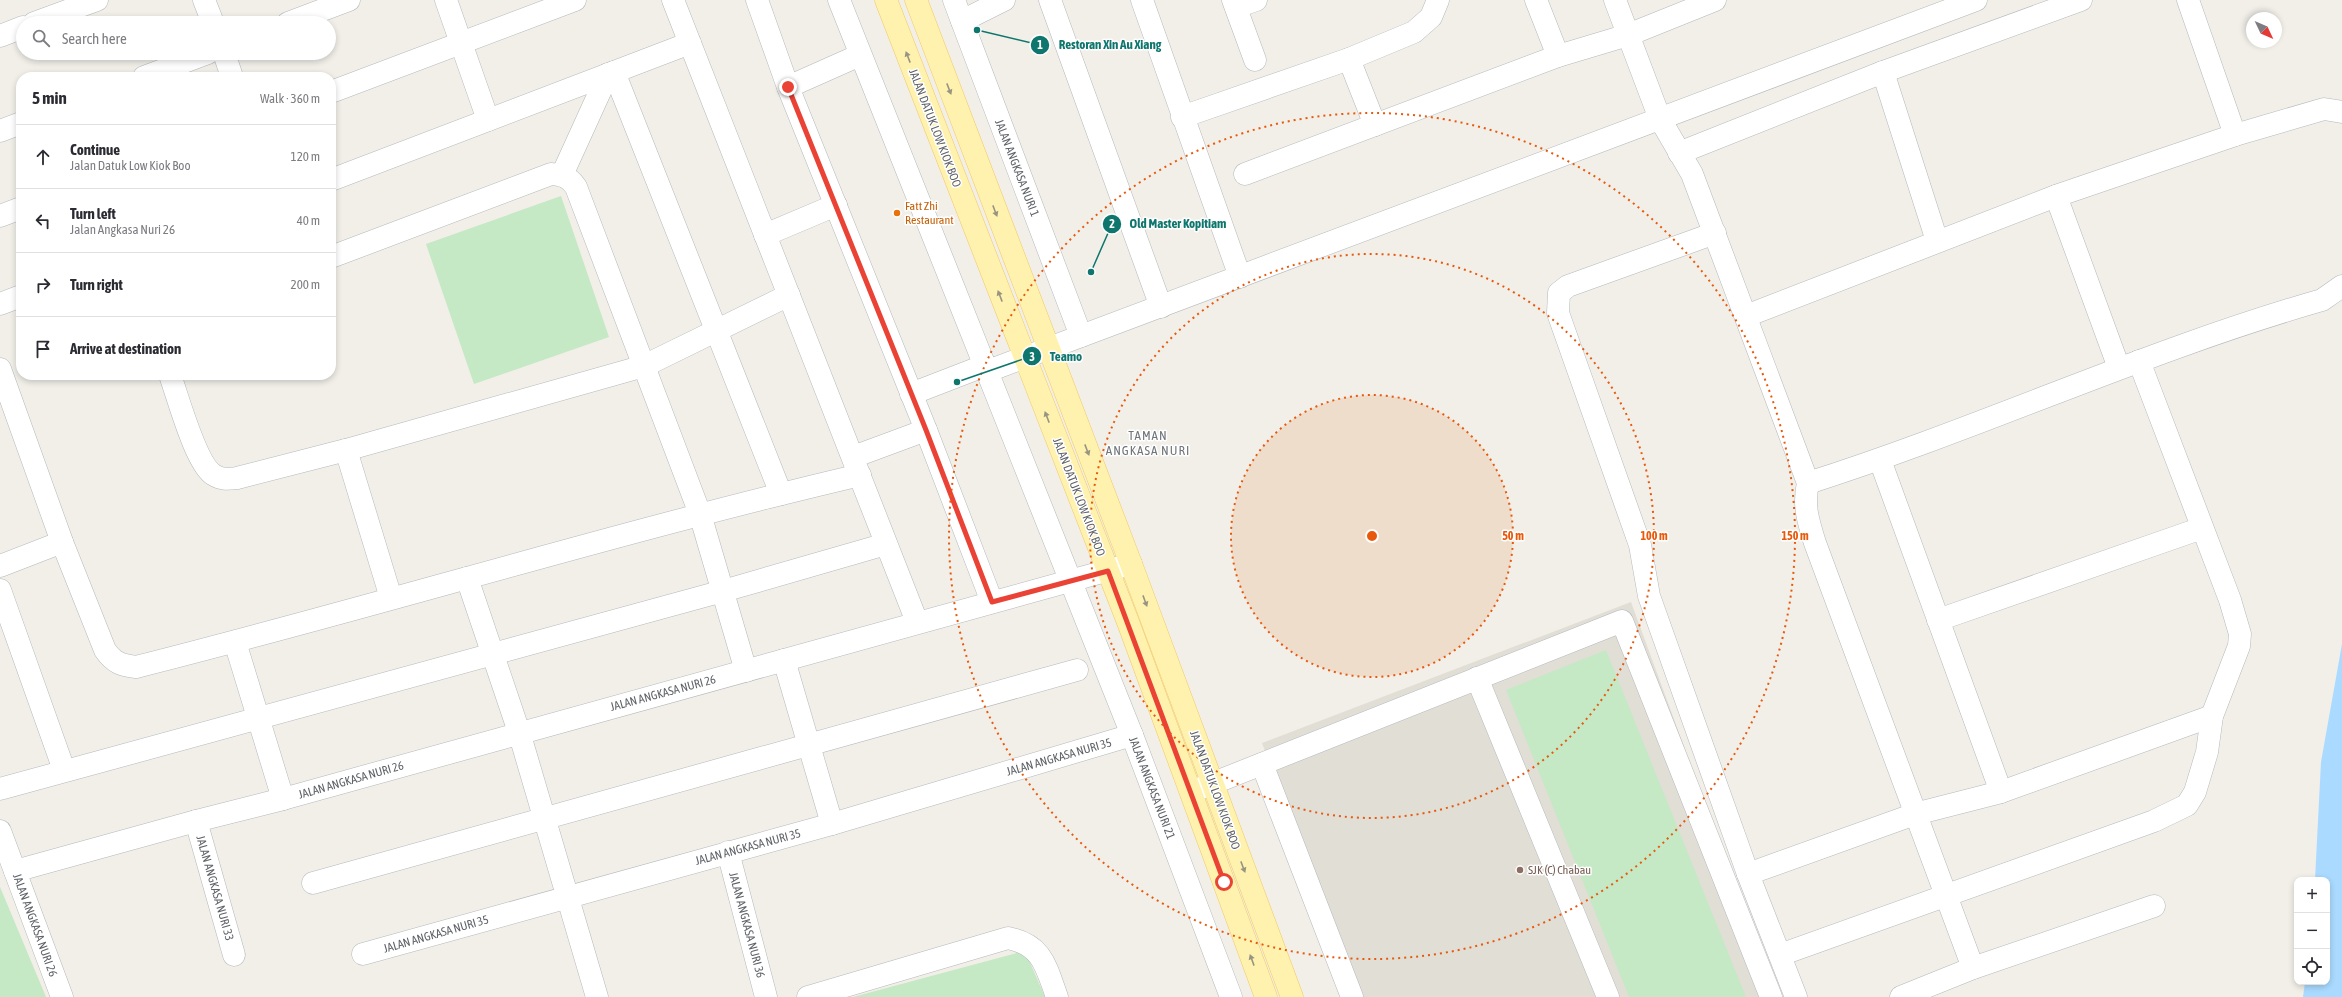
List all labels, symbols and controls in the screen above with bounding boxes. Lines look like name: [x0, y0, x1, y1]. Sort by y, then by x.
north arrow: [2246, 12, 2282, 48]
search box: [16, 16, 336, 60]
icon: search: [30, 27, 52, 49]
text: Search here: [62, 30, 127, 47]
callout: Restoran Xin Au Xiang: [1030, 32, 1169, 57]
text: Restoran Xin Au Xiang: [1059, 37, 1162, 52]
text: 1: [1037, 38, 1043, 52]
one-way arrow: [904, 51, 910, 63]
street label: JALAN DATUK LOW KIOK BOO: [906, 67, 964, 189]
route end: [779, 78, 797, 96]
one-way arrow: [947, 83, 953, 95]
text: 5 min: [32, 88, 67, 108]
text: Walk · 360 m: [260, 91, 320, 106]
street label: JALAN ANGKASA NURI 1: [992, 117, 1042, 219]
text: Continue: [70, 141, 120, 158]
icon: ahead: [32, 146, 54, 168]
text: 120 m: [291, 149, 320, 164]
text: Jalan Datuk Low Kiok Boo: [70, 158, 191, 173]
place label: Fatt Zhi Restaurant: [905, 199, 954, 227]
text: Turn left: [70, 205, 116, 222]
one-way arrow: [993, 205, 999, 217]
marker: Fatt Zhi Restaurant: [892, 208, 902, 218]
icon: left: [32, 210, 54, 232]
callout: Old Master Kopitiam: [1102, 211, 1235, 236]
text: 40 m: [297, 213, 320, 228]
text: Old Master Kopitiam: [1130, 216, 1226, 231]
text: 2: [1109, 217, 1115, 231]
text: Jalan Angkasa Nuri 26: [70, 222, 175, 237]
icon: right: [32, 274, 54, 296]
text: Turn right: [70, 276, 123, 293]
text: 200 m: [291, 277, 320, 292]
one-way arrow: [997, 289, 1003, 301]
icon: arrive: [32, 338, 54, 360]
text: Arrive at destination: [70, 340, 181, 357]
callout: Teamo: [1022, 344, 1090, 369]
text: Teamo: [1050, 349, 1082, 364]
text: 3: [1029, 350, 1035, 364]
one-way arrow: [1044, 410, 1050, 422]
district label: TAMAN ANGKASA NURI: [1106, 428, 1190, 458]
street label: JALAN DATUK LOW KIOK BOO: [1050, 436, 1108, 558]
one-way arrow: [1084, 444, 1090, 456]
centre of rings: [1365, 529, 1379, 543]
text: 50 m: [1502, 529, 1524, 543]
text: 100 m: [1640, 529, 1668, 543]
text: 150 m: [1781, 529, 1809, 543]
one-way arrow: [1142, 595, 1148, 607]
street label: JALAN ANGKASA NURI 26: [609, 672, 718, 714]
street label: JALAN DATUK LOW KIOK BOO: [1187, 729, 1243, 851]
street label: JALAN ANGKASA NURI 35: [1005, 735, 1113, 779]
street label: JALAN ANGKASA NURI 21: [1126, 735, 1178, 842]
street label: JALAN ANGKASA NURI 26: [297, 758, 406, 802]
street label: JALAN ANGKASA NURI 35: [694, 826, 802, 868]
street label: JALAN ANGKASA NURI 33: [193, 834, 237, 942]
one-way arrow: [1241, 862, 1247, 874]
place label: SJK (C) Chabau: [1528, 863, 1591, 877]
marker: SJK (C) Chabau: [1515, 865, 1525, 875]
street label: JALAN ANGKASA NURI 36: [726, 871, 768, 980]
street label: JALAN ANGKASA NURI 26: [10, 872, 60, 979]
route start: [1215, 873, 1233, 891]
map controls: [2294, 877, 2330, 985]
button: +: [2294, 877, 2330, 913]
street label: JALAN ANGKASA NURI 35: [382, 912, 490, 956]
button: −: [2294, 913, 2330, 949]
button: locate: [2294, 949, 2330, 985]
one-way arrow: [1249, 954, 1255, 966]

